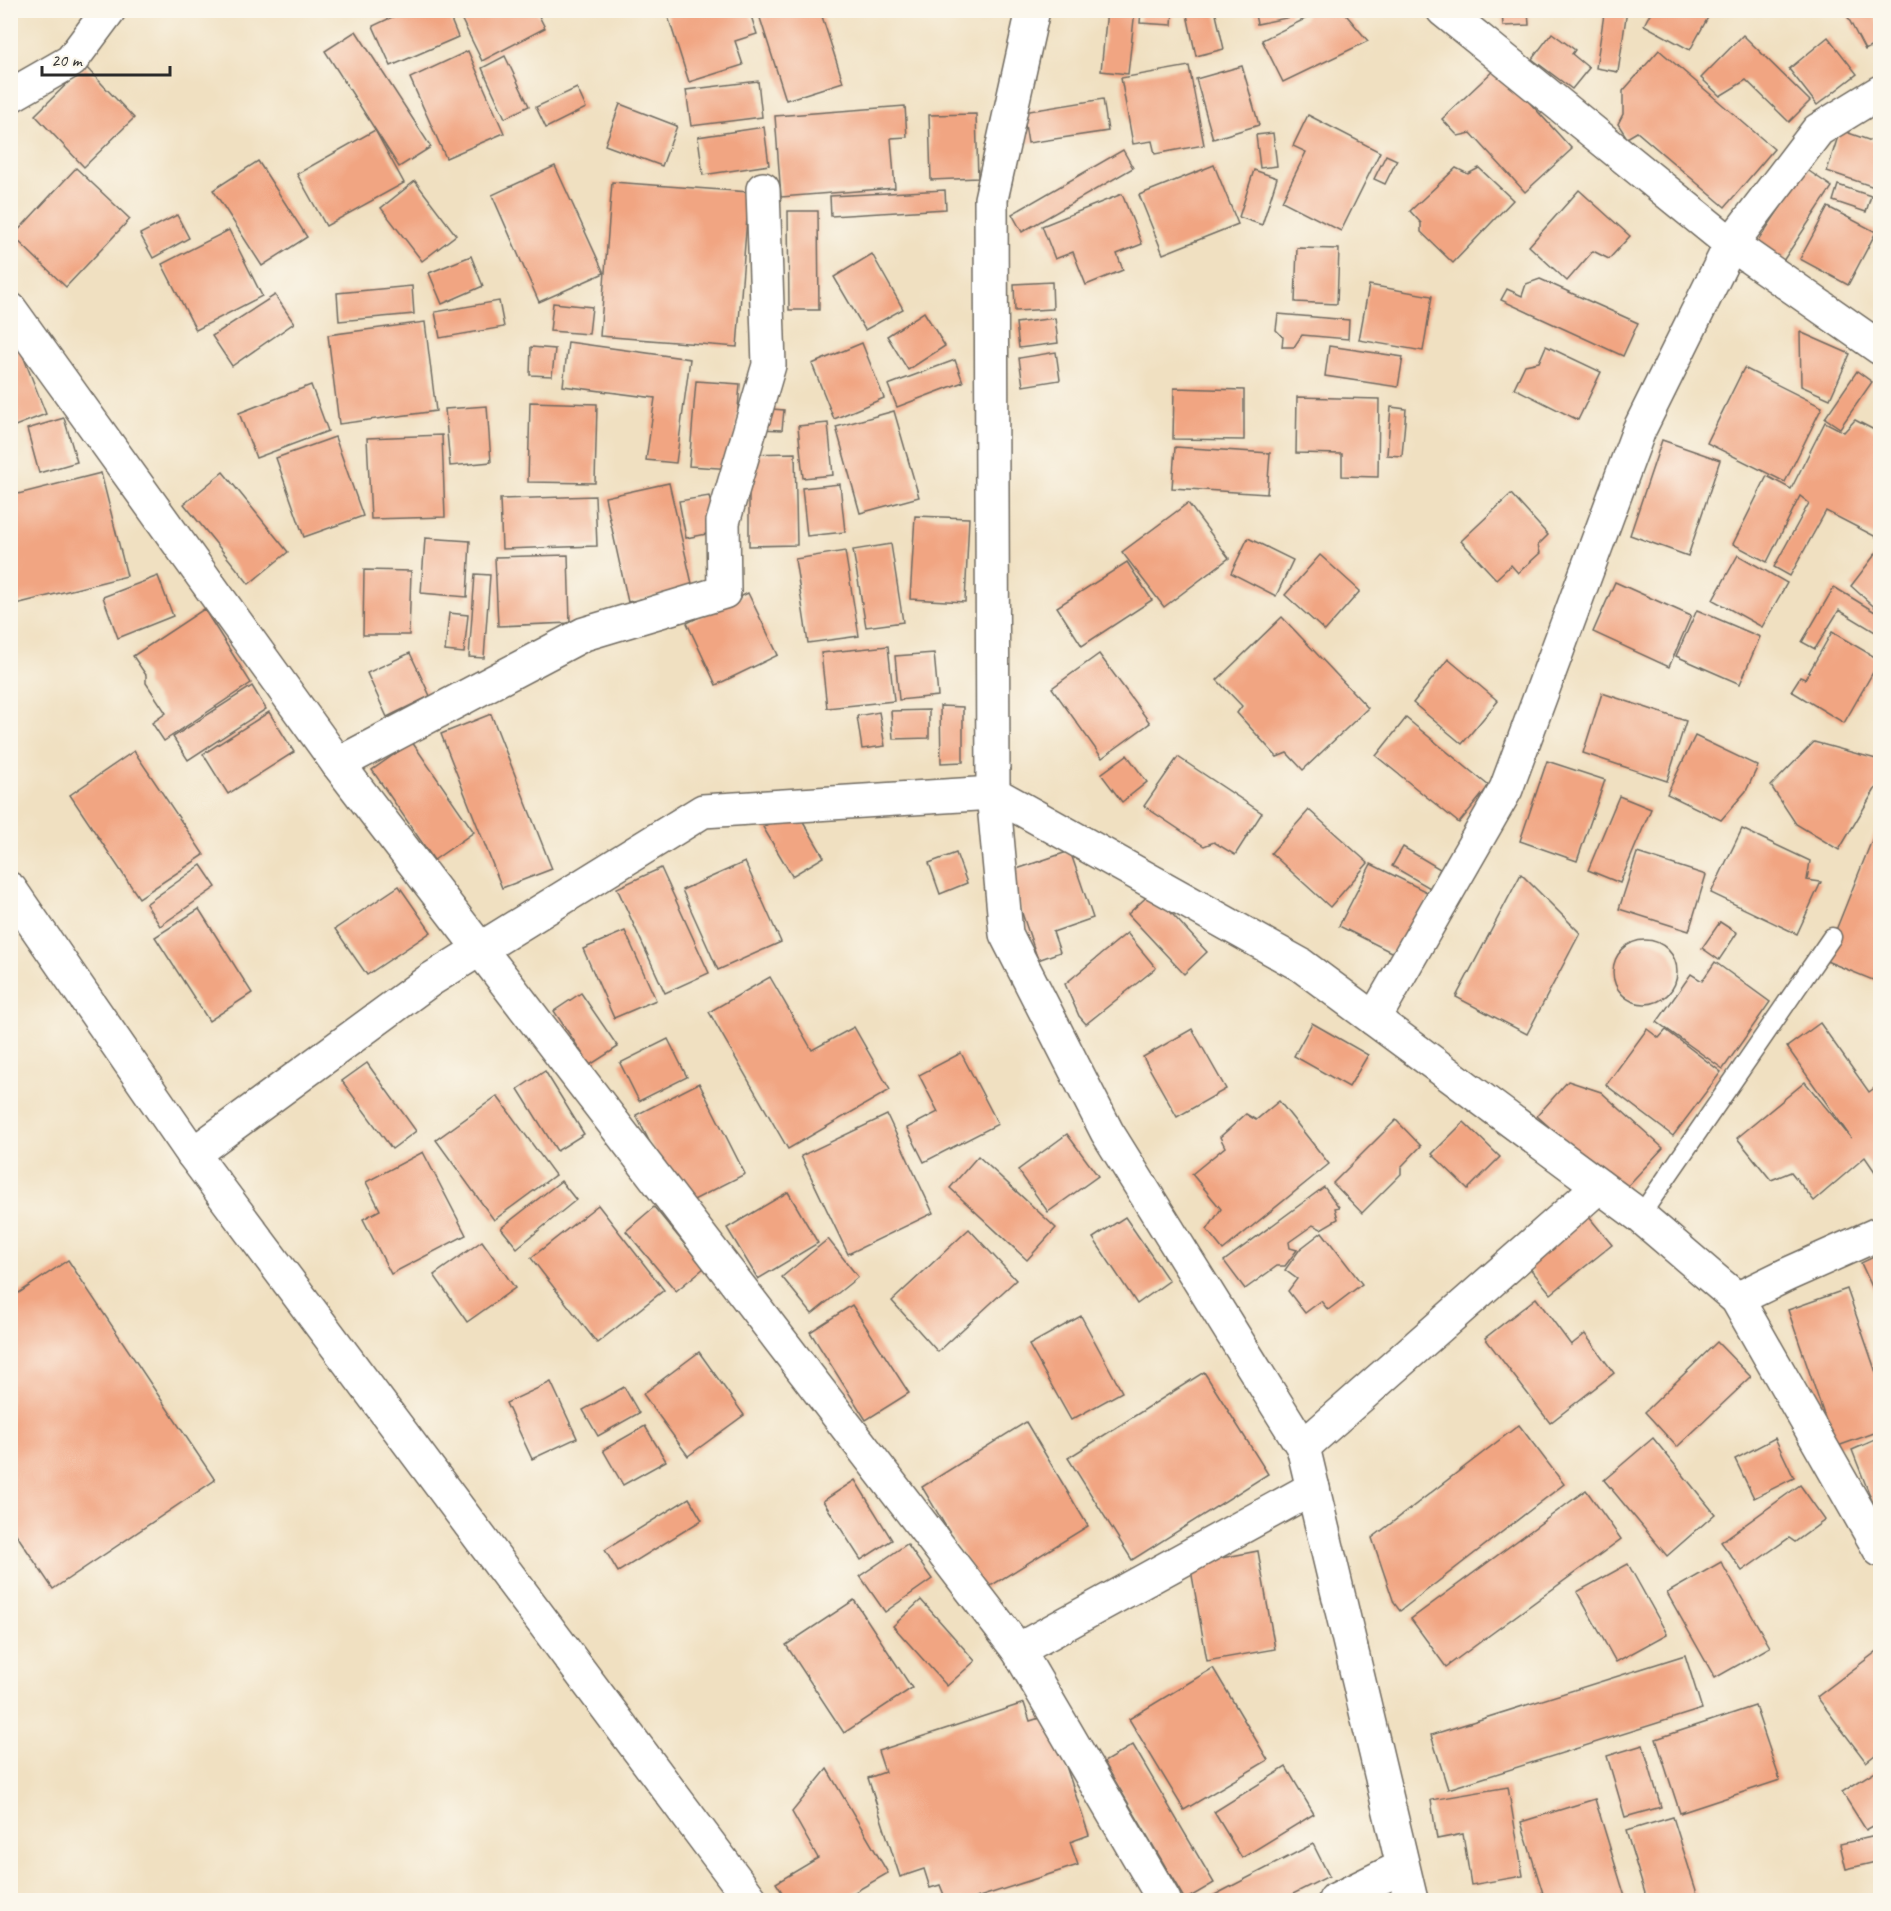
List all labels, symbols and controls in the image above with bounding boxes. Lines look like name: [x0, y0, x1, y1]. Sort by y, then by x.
scale bar: [42, 39, 170, 77]
text: 20 m: [51, 49, 84, 71]

